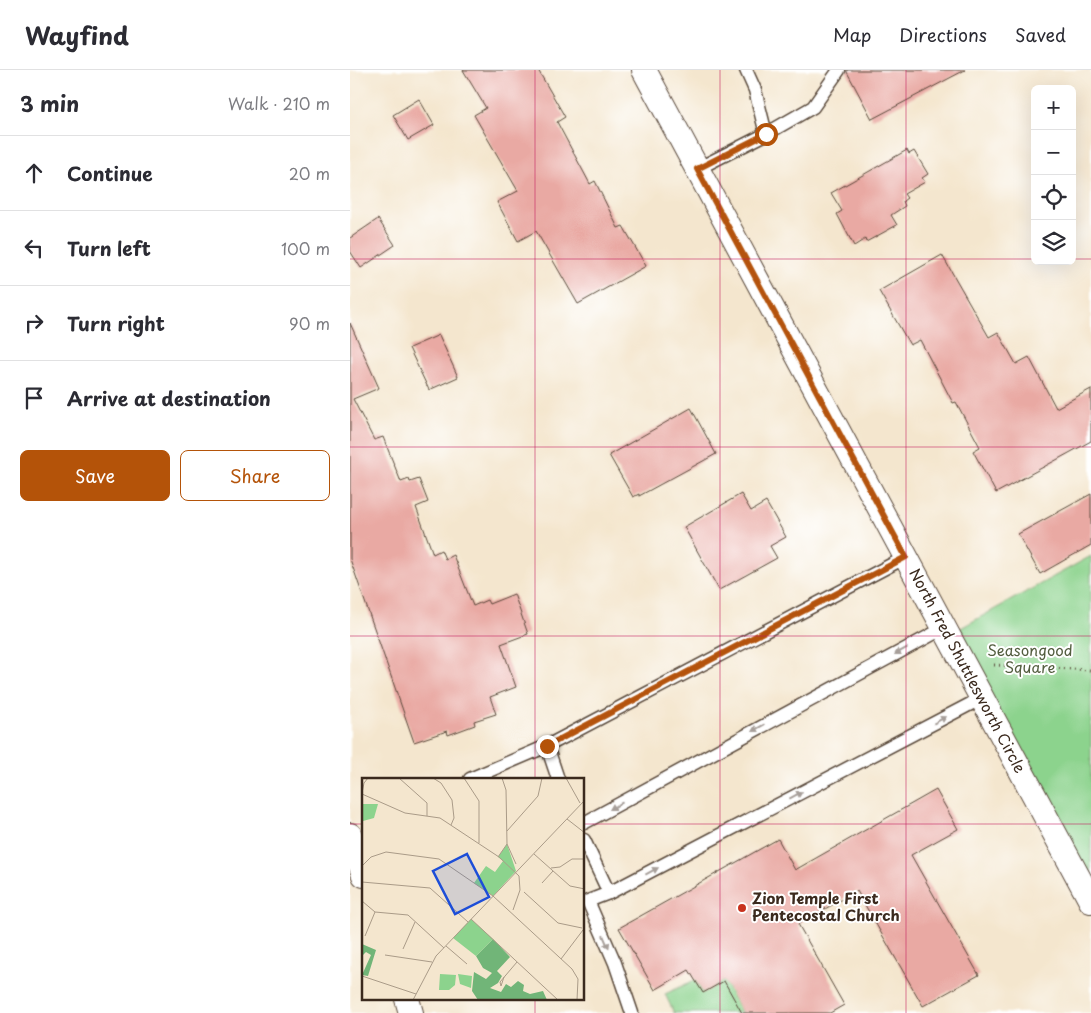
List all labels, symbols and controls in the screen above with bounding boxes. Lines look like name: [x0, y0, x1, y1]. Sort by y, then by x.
text: Wayfind: [25, 17, 129, 53]
text: Map: [833, 21, 871, 48]
text: Directions: [899, 21, 987, 48]
text: Saved: [1015, 21, 1066, 48]
map controls: [1031, 85, 1076, 265]
button: +: [1031, 85, 1076, 130]
text: 3 min: [20, 87, 79, 119]
text: Walk · 210 m: [228, 91, 330, 115]
route start: [755, 123, 778, 146]
button: −: [1031, 130, 1076, 175]
icon: ahead: [20, 159, 48, 187]
text: Continue: [67, 159, 153, 187]
text: 20 m: [289, 161, 330, 185]
button: locate: [1031, 175, 1076, 220]
button: layers: [1031, 220, 1076, 265]
icon: left: [20, 234, 48, 262]
text: Turn left: [67, 234, 151, 262]
text: 100 m: [281, 236, 330, 260]
icon: right: [20, 309, 48, 337]
text: Turn right: [67, 309, 165, 337]
text: 90 m: [289, 311, 330, 335]
icon: arrive: [20, 384, 48, 412]
text: Arrive at destination: [67, 384, 271, 412]
button: Save: [20, 450, 170, 501]
button: Share: [180, 450, 330, 501]
street label: North Fred Shuttlesworth Circle: [904, 564, 1032, 777]
park label: Seasongood Square: [987, 638, 1073, 678]
one-way arrow: [894, 647, 908, 655]
one-way arrow: [933, 716, 947, 724]
one-way arrow: [752, 724, 765, 733]
route end: [536, 735, 559, 758]
inset map: [362, 778, 585, 1000]
one-way arrow: [789, 791, 803, 799]
one-way arrow: [608, 802, 623, 810]
one-way arrow: [645, 866, 659, 875]
place label: Zion Temple First Pentecostal Church: [752, 886, 900, 926]
marker: Zion Temple First Pentecostal Church: [736, 902, 748, 914]
one-way arrow: [602, 935, 610, 949]

